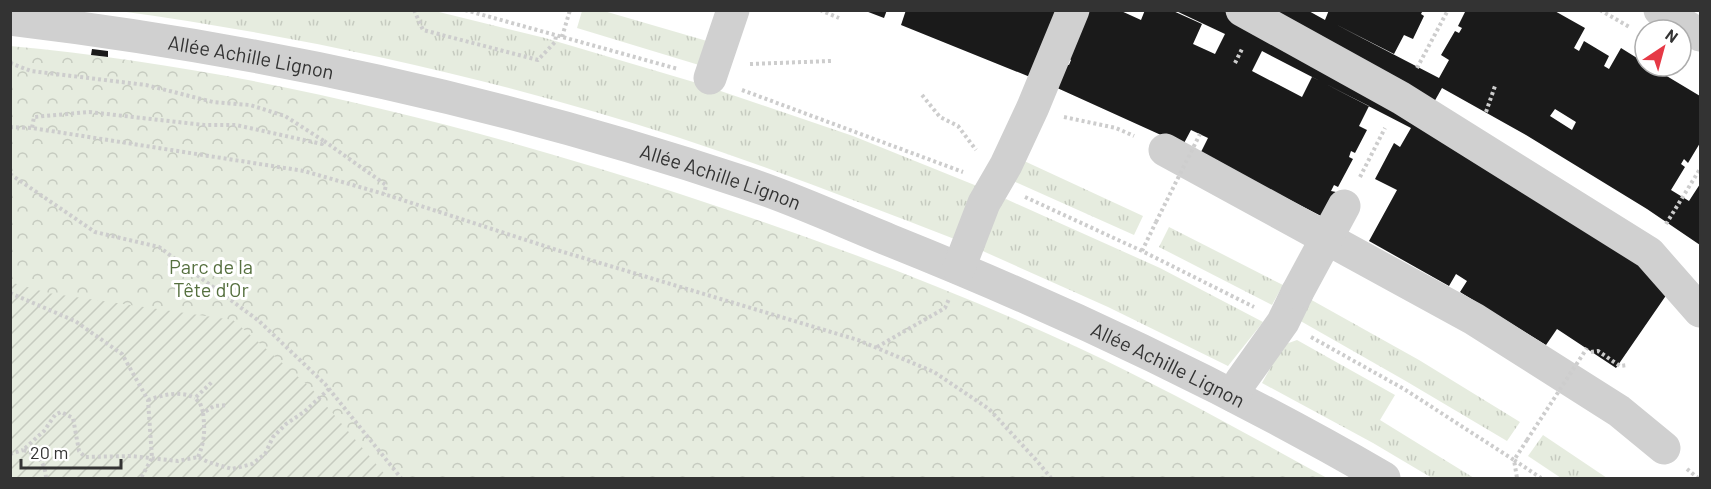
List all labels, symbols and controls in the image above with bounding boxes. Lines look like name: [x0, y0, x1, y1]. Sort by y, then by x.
north arrow: [1633, 18, 1693, 78]
text: N: [1662, 25, 1682, 46]
street label: Allée Achille Lignon: [166, 29, 336, 84]
street label: Allée Achille Lignon: [637, 138, 805, 214]
park label: Parc de la Tête d'Or: [169, 254, 253, 301]
street label: Allée Achille Lignon: [1087, 317, 1249, 412]
scale bar: [21, 432, 122, 470]
text: 20 m: [30, 441, 68, 463]

